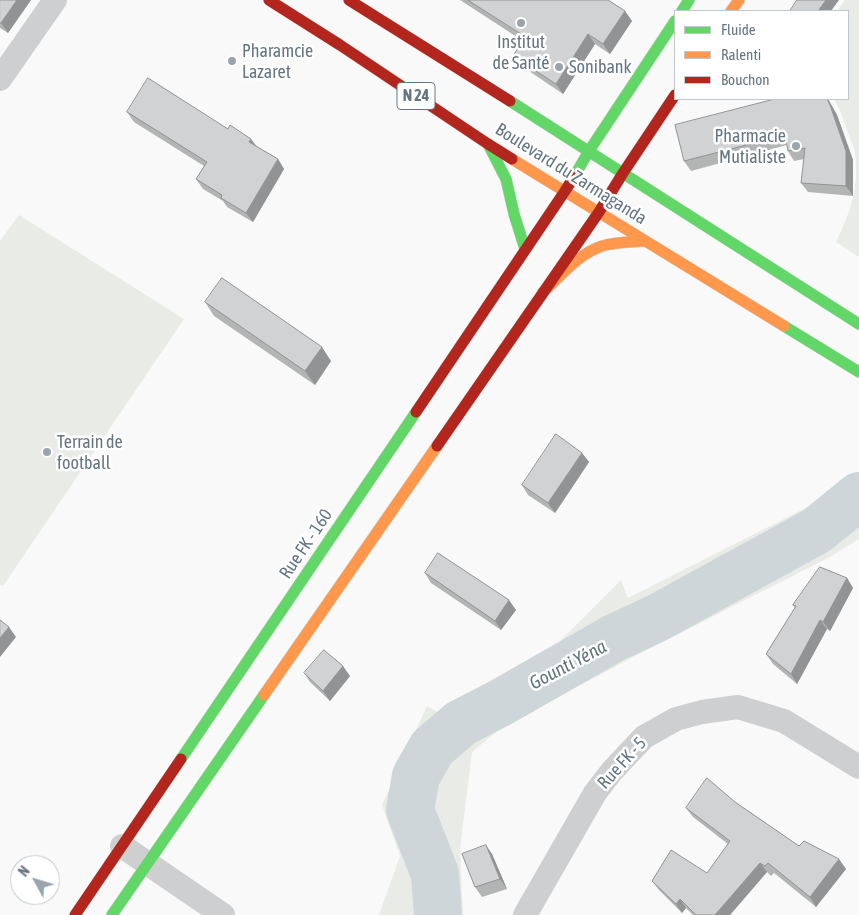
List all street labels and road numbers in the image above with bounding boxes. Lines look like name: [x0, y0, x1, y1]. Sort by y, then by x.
road number: N 24: [397, 82, 435, 110]
street label: Boulevard du Zarmaganda: [491, 119, 651, 229]
street label: Rue FK - 160: [275, 505, 337, 583]
street label: Rue FK - 5: [593, 733, 651, 793]

